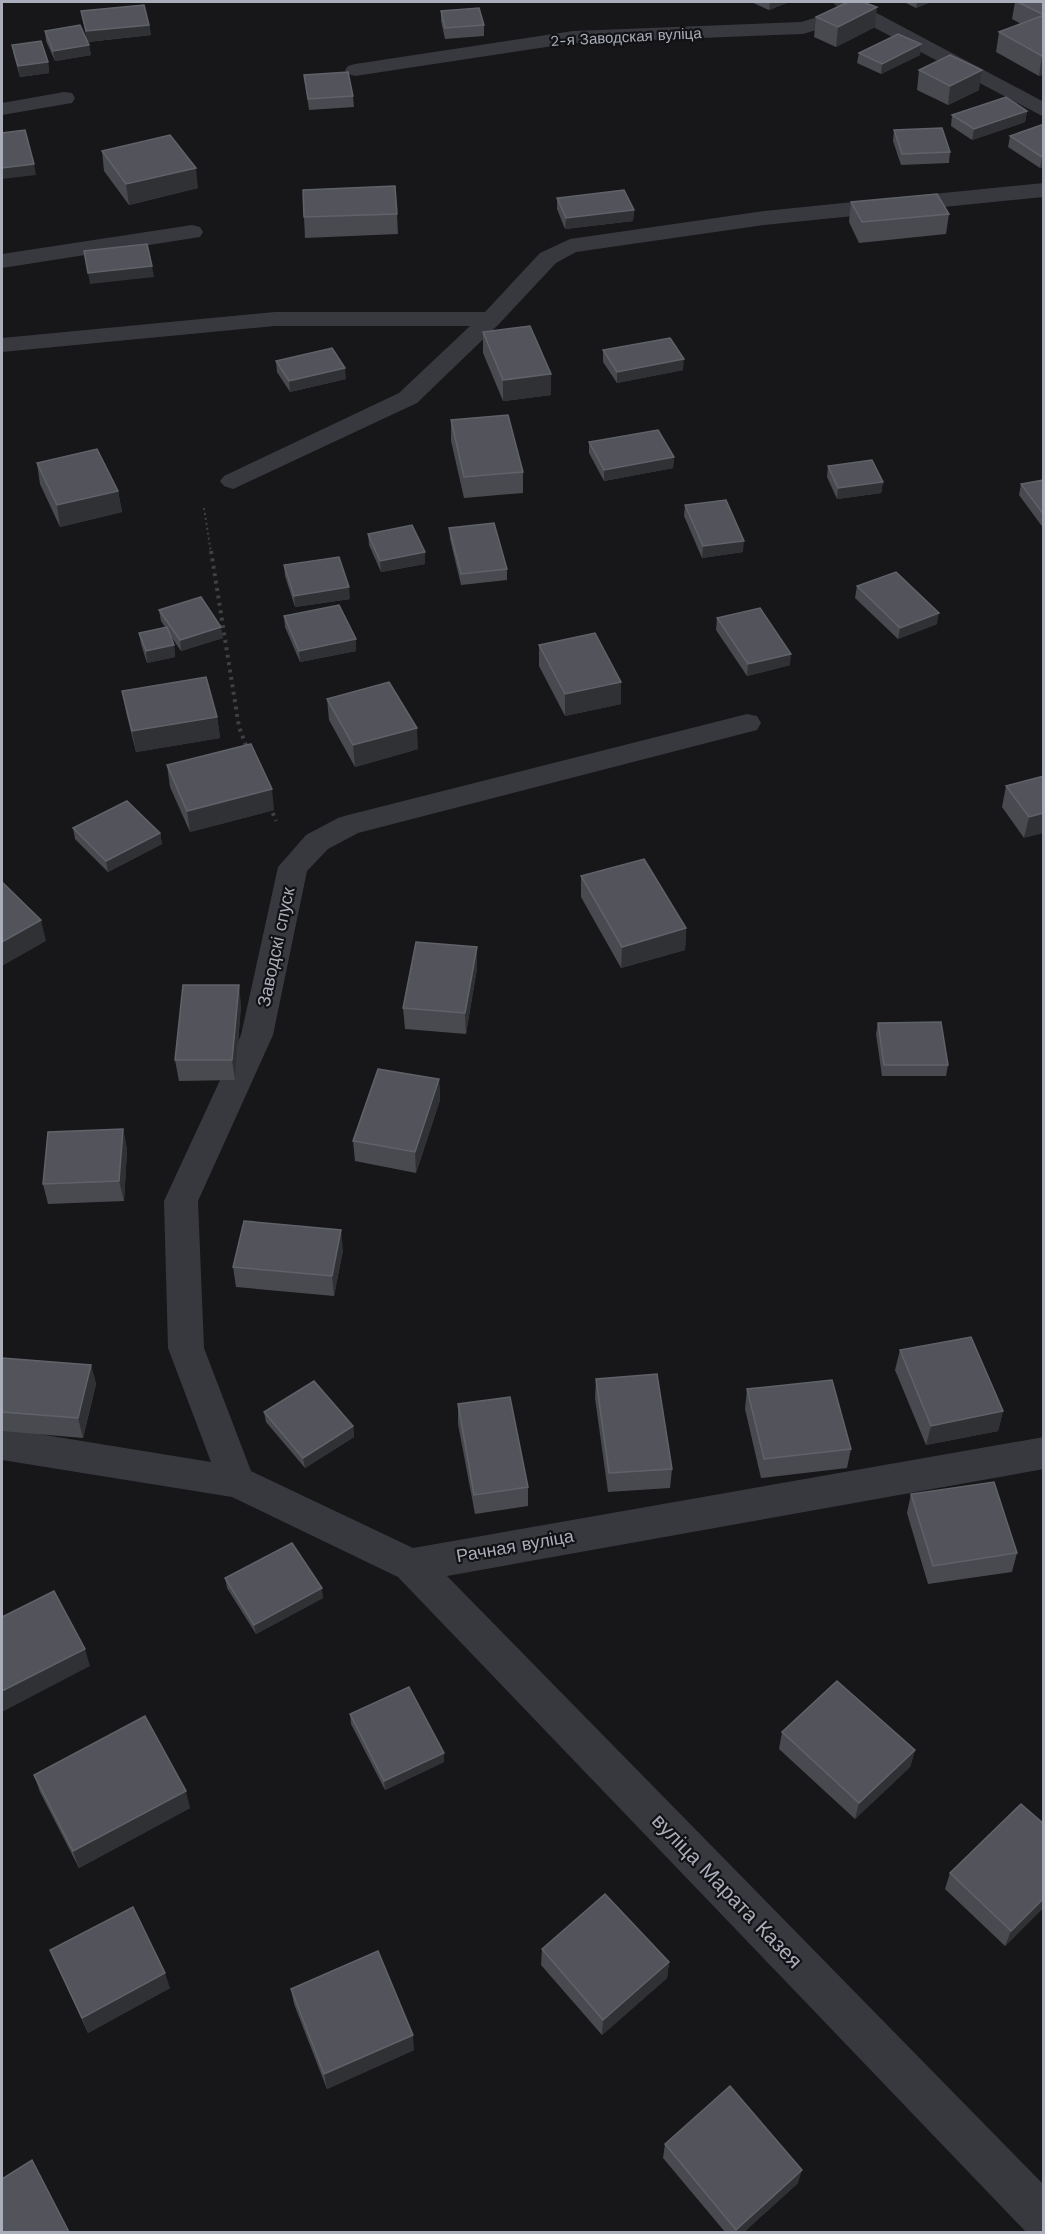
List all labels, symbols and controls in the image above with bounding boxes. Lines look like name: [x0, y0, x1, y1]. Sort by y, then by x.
street label: 2-я Заводская вуліца: [550, 24, 703, 50]
street label: Заводскі спуск: [253, 885, 298, 1009]
street label: Рачная вуліца: [455, 1525, 576, 1566]
street label: вуліца Марата Казея: [647, 1808, 808, 1973]

